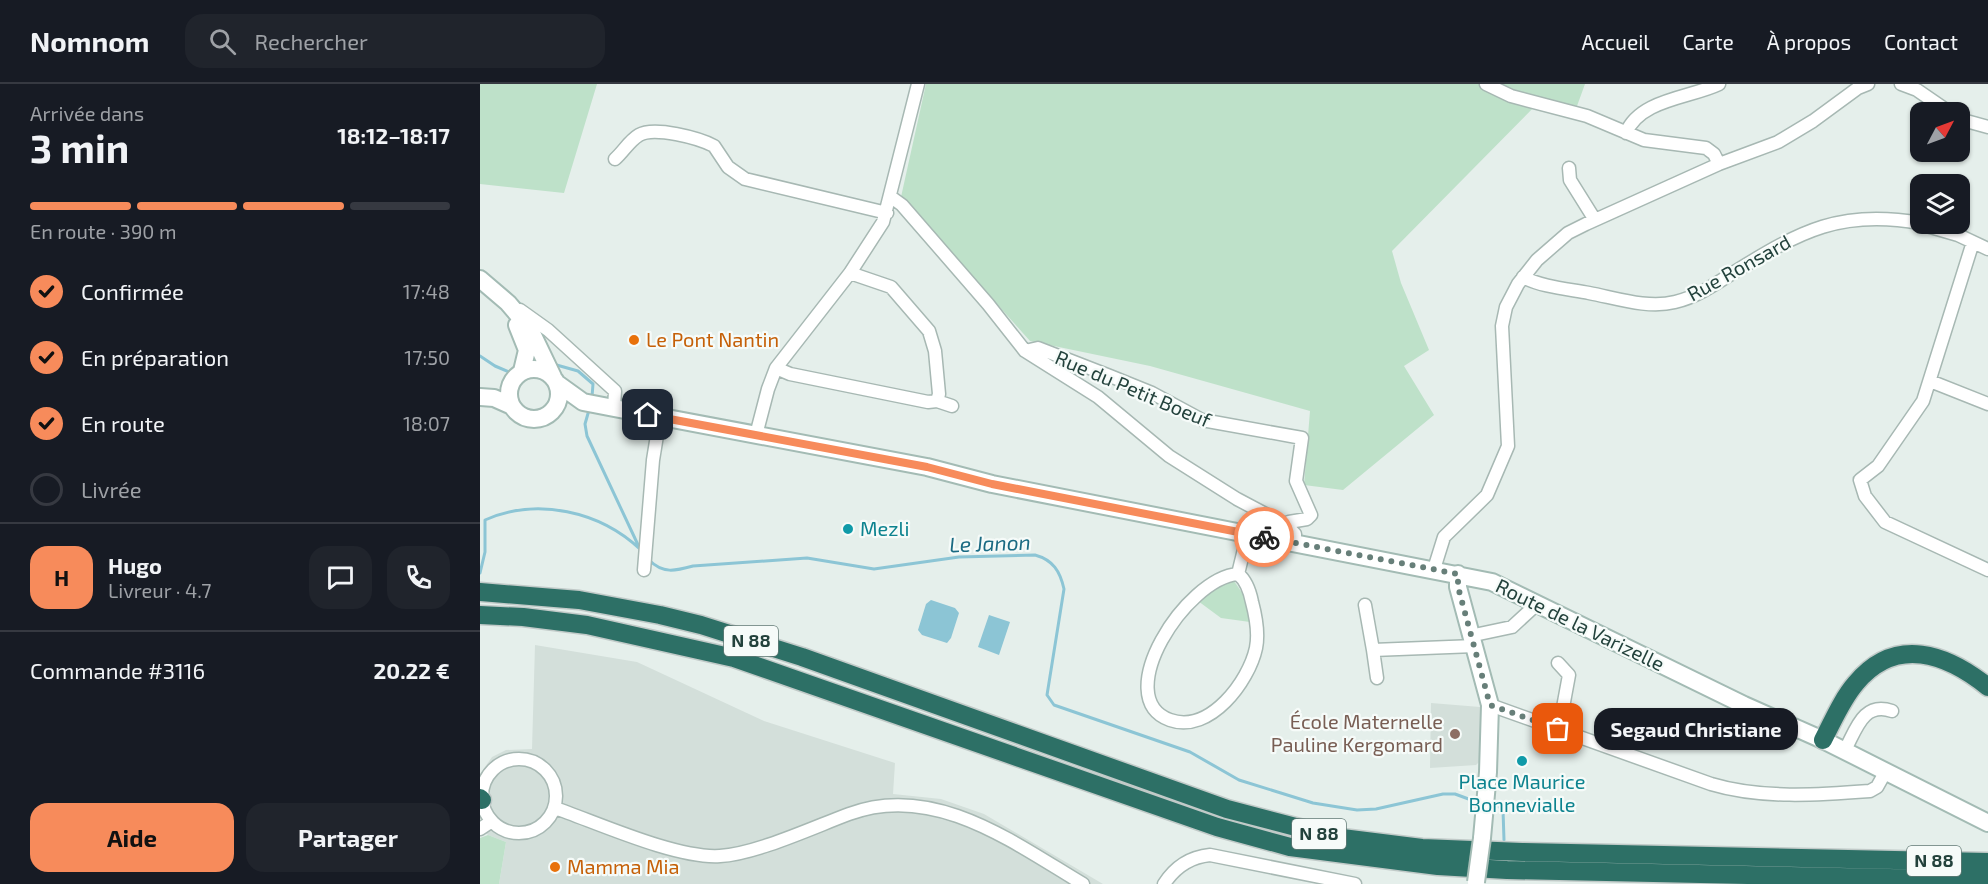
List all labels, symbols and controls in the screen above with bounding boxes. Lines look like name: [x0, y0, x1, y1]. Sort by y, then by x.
search box: [185, 14, 605, 68]
text: Nomnom: [30, 24, 149, 58]
icon: search: [206, 25, 239, 58]
text: Rechercher: [254, 28, 368, 54]
text: Accueil: [1581, 29, 1650, 54]
text: Carte: [1683, 29, 1734, 54]
text: À propos: [1767, 29, 1851, 54]
text: Contact: [1884, 29, 1958, 54]
text: Arrivée dans: [30, 101, 144, 125]
north arrow: [1910, 102, 1970, 162]
map controls: [1910, 102, 1970, 234]
text: 18:12–18:17: [337, 122, 450, 148]
text: 3 min: [30, 124, 129, 171]
button: layers: [1910, 174, 1970, 234]
text: En route · 390 m: [30, 219, 176, 243]
street label: Rue Ronsard: [1683, 229, 1794, 305]
icon: check: [30, 275, 63, 308]
text: Confirmée: [81, 278, 184, 304]
text: 17:48: [403, 279, 450, 303]
place label: Le Pont Nantin: [646, 327, 779, 351]
marker: Le Pont Nantin: [627, 333, 641, 347]
icon: check: [30, 341, 63, 374]
text: En préparation: [81, 344, 229, 370]
street label: Rue du Petit Boeuf: [1052, 344, 1215, 432]
text: 17:50: [404, 345, 450, 369]
pin: [622, 389, 673, 440]
icon: home: [631, 398, 664, 431]
icon: check: [30, 407, 63, 440]
text: En route: [81, 410, 165, 436]
text: 18:07: [403, 411, 450, 435]
text: Livrée: [81, 476, 142, 502]
courier: [1234, 507, 1294, 567]
place label: Mezli: [860, 516, 909, 540]
icon: bike: [1248, 521, 1281, 554]
marker: Mezli: [841, 522, 855, 536]
water label: Le Janon: [949, 529, 1031, 556]
button: chat: [309, 546, 372, 609]
button: phone: [387, 546, 450, 609]
text: Hugo: [108, 552, 162, 578]
text: H: [54, 564, 69, 590]
street label: Route de la Varizelle: [1492, 573, 1669, 675]
text: Livreur · 4.7: [108, 578, 211, 602]
road number: N 88: [724, 626, 778, 656]
text: Commande #3116: [30, 657, 205, 683]
text: 20.22 €: [374, 657, 450, 683]
pin: [1532, 703, 1583, 754]
callout: Segaud Christiane: [1594, 708, 1798, 750]
place label: École Maternelle Pauline Kergomard: [1271, 709, 1443, 756]
icon: bag: [1541, 712, 1574, 745]
text: Segaud Christiane: [1611, 717, 1781, 741]
marker: École Maternelle Pauline Kergomard: [1448, 727, 1462, 741]
marker: Place Maurice Bonnevialle: [1515, 754, 1529, 768]
place label: Place Maurice Bonnevialle: [1459, 769, 1585, 816]
button: Aide: [30, 803, 234, 872]
button: Partager: [246, 803, 450, 872]
road number: N 88: [1292, 819, 1346, 849]
road number: N 88: [1907, 846, 1961, 876]
place label: Mamma Mia: [567, 854, 679, 878]
marker: Mamma Mia: [548, 860, 562, 874]

